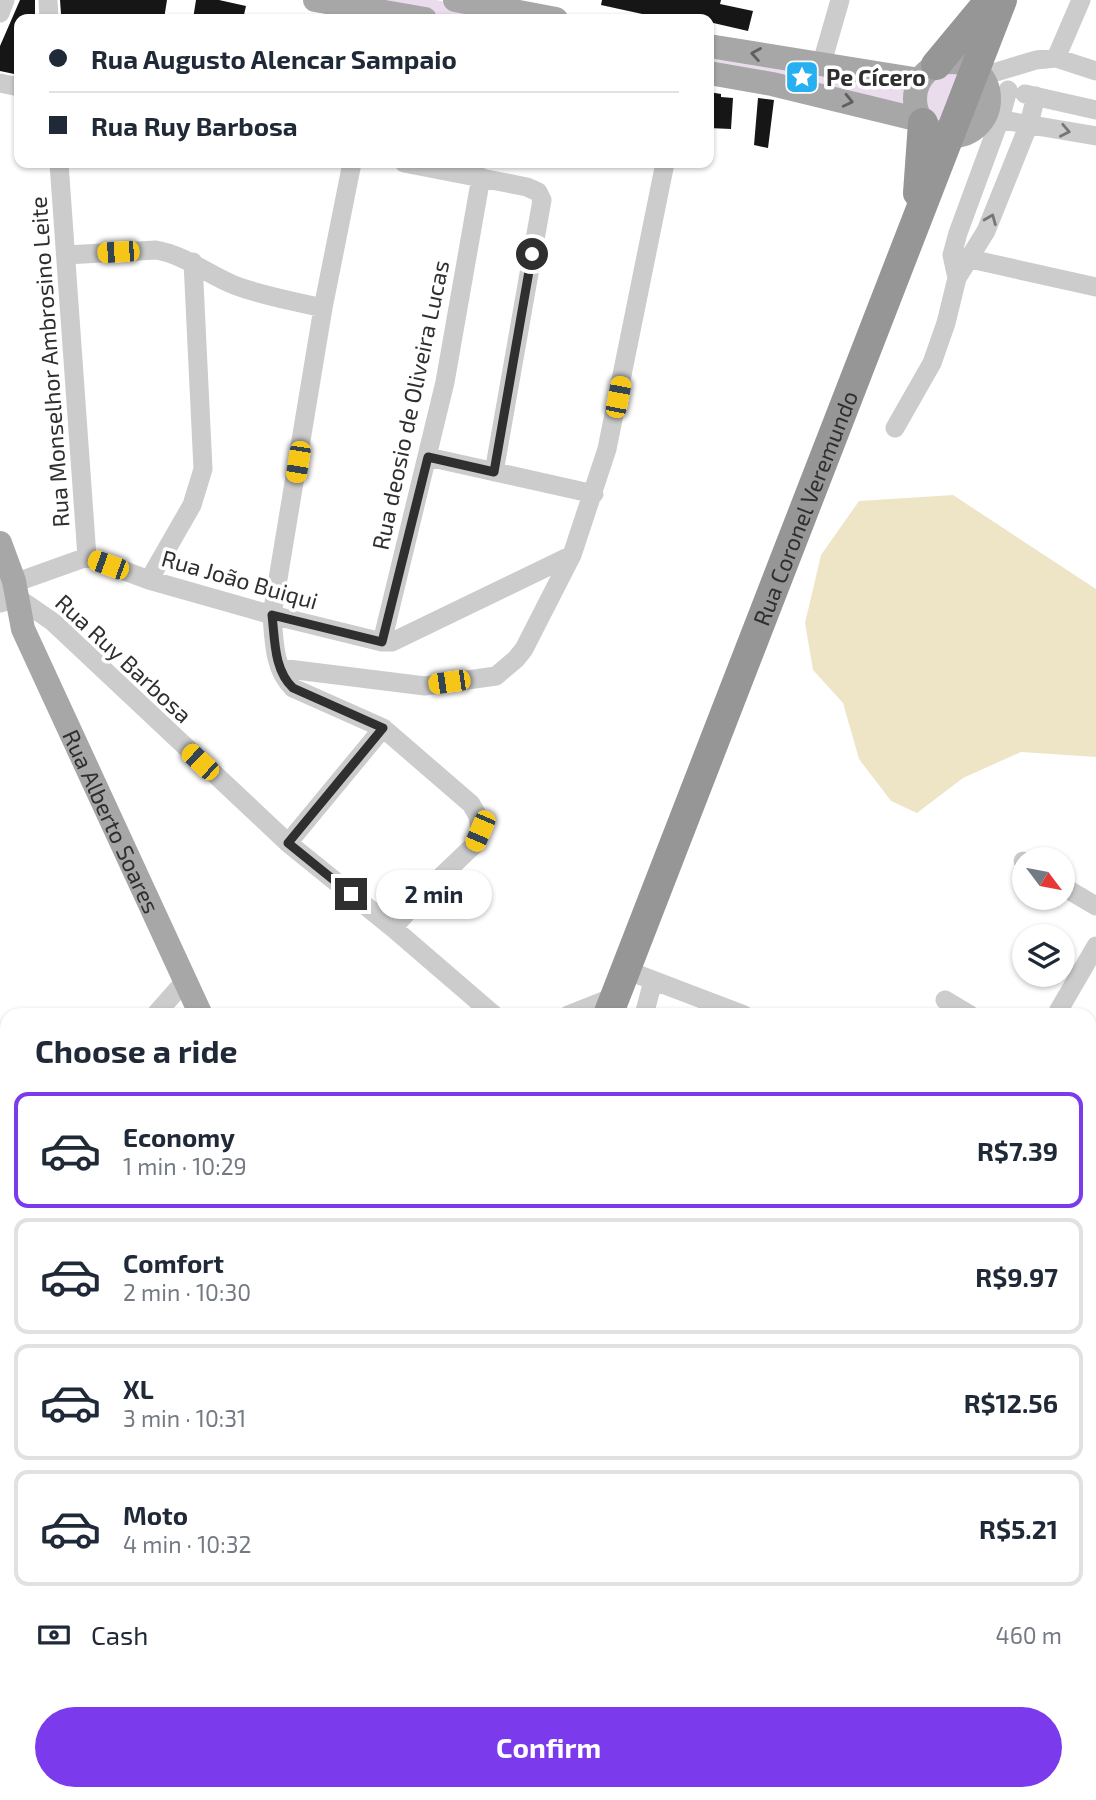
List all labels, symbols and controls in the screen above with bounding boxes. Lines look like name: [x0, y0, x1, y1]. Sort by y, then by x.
text: Rua Augusto Alencar Sampaio: [91, 43, 457, 74]
one-way arrow: [750, 47, 761, 62]
place icon: Pe Cícero: [783, 58, 821, 96]
place label: Pe Cícero: [826, 63, 926, 91]
one-way arrow: [841, 93, 853, 108]
text: Rua Ruy Barbosa: [91, 110, 298, 141]
one-way arrow: [1059, 122, 1071, 137]
street label: Rua Monselhor Ambrosino Leite: [23, 196, 75, 528]
one-way arrow: [982, 214, 996, 226]
route start: [516, 238, 548, 270]
car: [97, 240, 140, 264]
street label: Rua deosio de Oliveira Lucas: [366, 258, 454, 552]
car: [604, 374, 633, 420]
street label: Rua Coronel Veremundo: [747, 386, 863, 629]
car: [285, 440, 312, 484]
street label: Rua João Buiqui: [159, 543, 321, 615]
car: [85, 548, 132, 582]
street label: Rua Ruy Barbosa: [50, 588, 198, 728]
car: [427, 669, 472, 695]
street label: Rua Alberto Soares: [57, 725, 166, 917]
car: [178, 740, 223, 784]
car: [463, 808, 498, 854]
north arrow: [1012, 847, 1074, 910]
map controls: [1012, 847, 1075, 987]
callout: 2 min: [376, 870, 491, 918]
route end: [335, 878, 367, 910]
text: 2 min: [405, 880, 463, 908]
button: layers: [1012, 924, 1075, 987]
text: Choose a ride: [35, 1031, 238, 1069]
icon: car: [39, 1119, 102, 1182]
text: Economy: [123, 1121, 235, 1152]
text: R$7.39: [977, 1135, 1058, 1166]
text: 1 min · 10:29: [123, 1152, 247, 1180]
icon: car: [39, 1245, 102, 1308]
text: Comfort: [123, 1247, 224, 1278]
text: R$9.97: [975, 1261, 1058, 1292]
text: 2 min · 10:30: [123, 1278, 251, 1306]
icon: car: [39, 1371, 102, 1434]
text: XL: [123, 1373, 154, 1404]
text: R$12.56: [964, 1387, 1058, 1418]
text: 3 min · 10:31: [123, 1404, 246, 1432]
icon: car: [39, 1497, 102, 1560]
text: Moto: [123, 1499, 188, 1530]
text: R$5.21: [979, 1513, 1058, 1544]
text: 4 min · 10:32: [123, 1530, 251, 1558]
icon: cash: [35, 1616, 73, 1654]
text: Cash: [91, 1619, 148, 1650]
text: 460 m: [996, 1621, 1062, 1649]
button: Confirm: [35, 1707, 1062, 1787]

